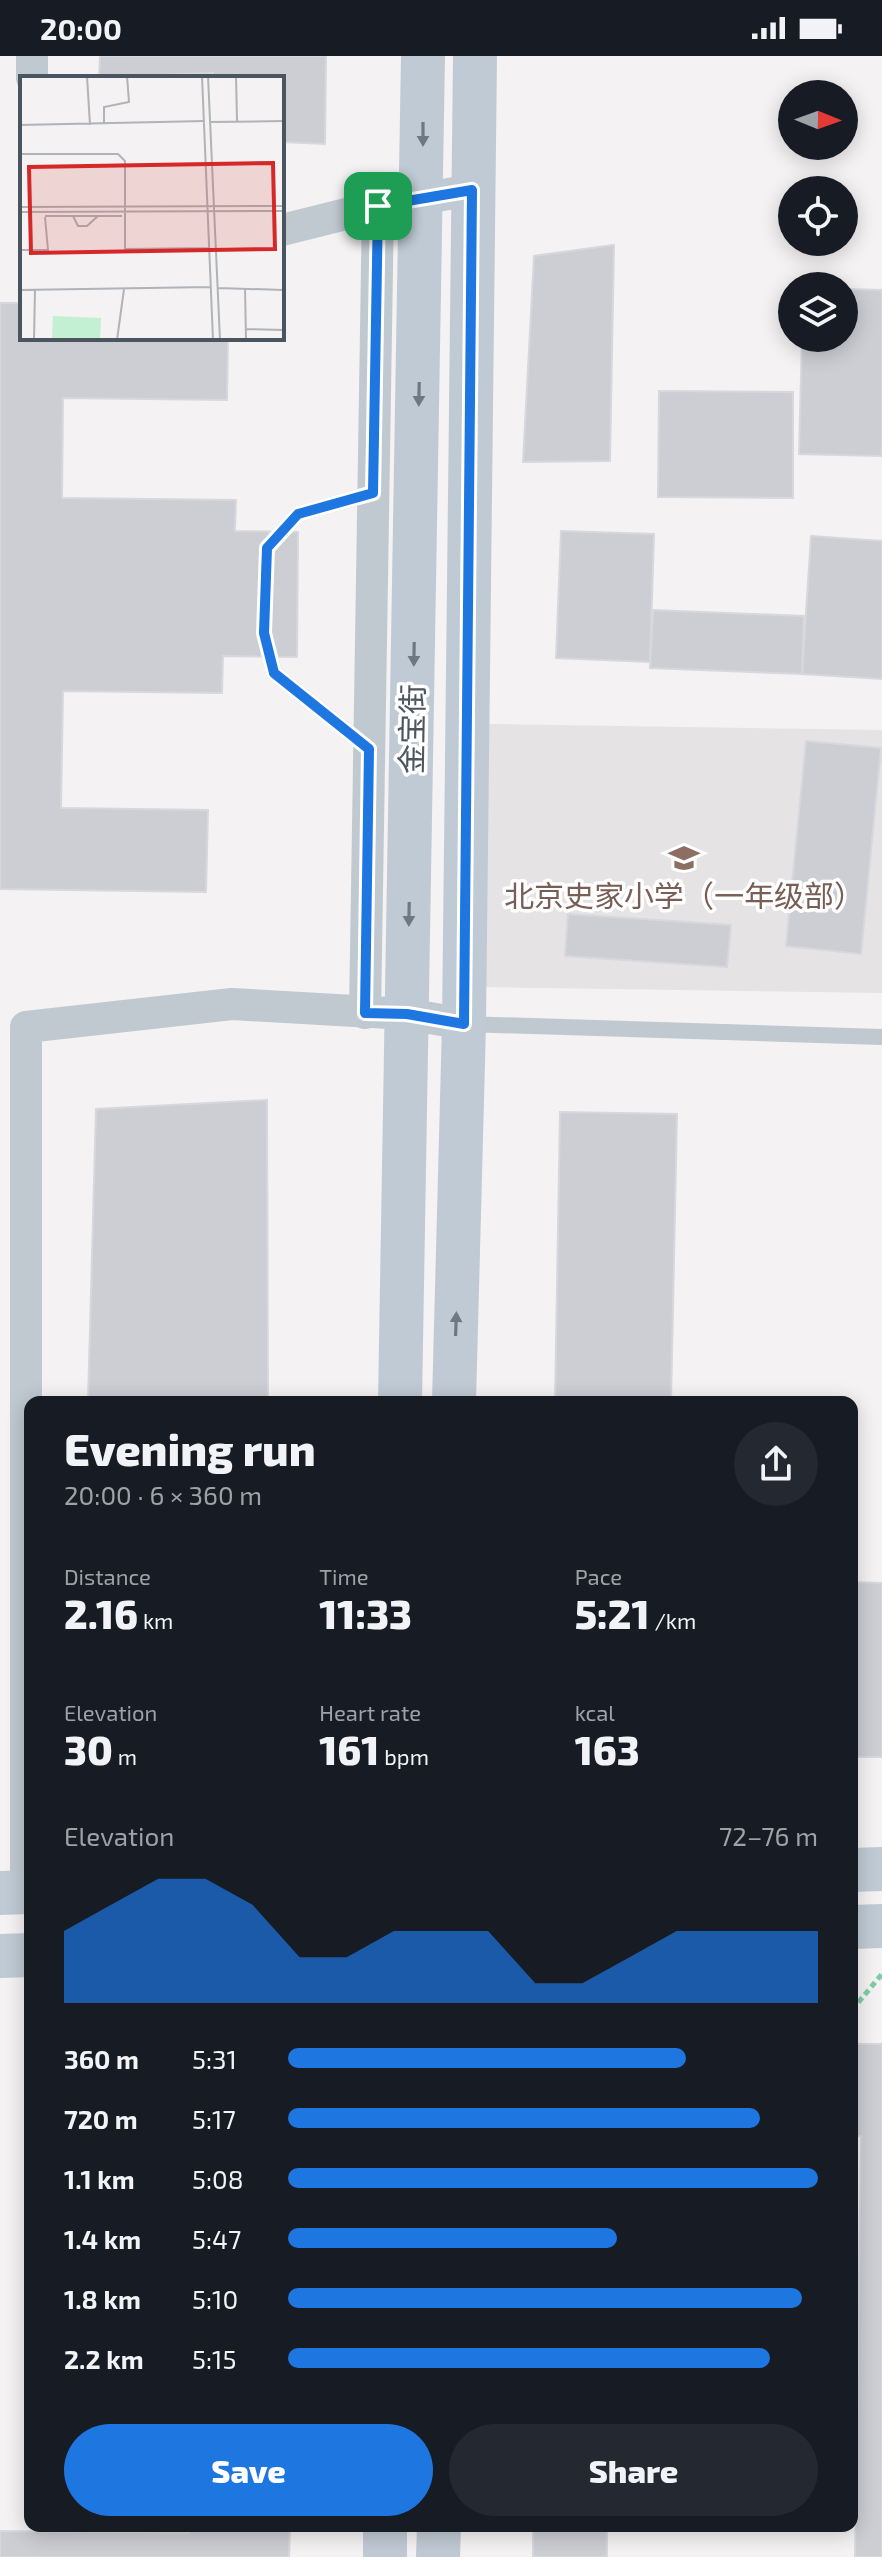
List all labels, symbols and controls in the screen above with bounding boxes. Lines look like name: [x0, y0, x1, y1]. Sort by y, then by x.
text: 20:00: [40, 10, 122, 46]
inset map: [20, 76, 284, 340]
north arrow: [778, 80, 858, 160]
map controls: [778, 80, 858, 352]
one-way arrow: [417, 122, 429, 147]
pin: [344, 172, 412, 240]
button: locate: [778, 176, 858, 256]
icon: arrive: [356, 184, 400, 228]
button: layers: [778, 272, 858, 352]
one-way arrow: [412, 382, 425, 407]
one-way arrow: [408, 642, 420, 667]
street label: 金宝街: [392, 684, 430, 774]
school or university icon: 北京史家小学（一年级部）: [667, 841, 701, 875]
place label: 北京史家小学（一年级部）: [504, 877, 864, 913]
one-way arrow: [403, 902, 416, 927]
one-way arrow: [450, 1311, 463, 1336]
text: Evening run: [64, 1422, 316, 1475]
button: share: [734, 1422, 818, 1506]
text: 20:00 · 6 × 360 m: [64, 1479, 262, 1510]
text: Distance: [64, 1563, 151, 1589]
text: Time: [319, 1563, 369, 1589]
text: Pace: [575, 1563, 622, 1589]
text: 2.16: [64, 1589, 138, 1637]
text: 11:33: [319, 1589, 412, 1637]
text: 5:21: [575, 1589, 650, 1637]
text: km: [138, 1607, 173, 1633]
text: /km: [650, 1607, 696, 1633]
text: Elevation: [64, 1699, 157, 1725]
text: Heart rate: [319, 1699, 421, 1725]
text: kcal: [575, 1699, 615, 1725]
text: 30: [64, 1725, 113, 1773]
text: 161: [319, 1725, 379, 1773]
text: 163: [575, 1725, 640, 1773]
text: m: [113, 1743, 137, 1769]
text: bpm: [379, 1743, 429, 1769]
text: Elevation: [64, 1820, 174, 1851]
text: 72–76 m: [719, 1820, 818, 1851]
text: 360 m: [64, 2043, 139, 2074]
text: 5:31: [192, 2043, 237, 2074]
text: 720 m: [64, 2103, 138, 2134]
text: 5:17: [192, 2103, 236, 2134]
text: 1.1 km: [64, 2163, 135, 2194]
text: 5:08: [192, 2163, 244, 2194]
text: 1.4 km: [64, 2223, 141, 2254]
text: 5:47: [192, 2223, 241, 2254]
text: 1.8 km: [64, 2283, 141, 2314]
text: 5:10: [192, 2283, 238, 2314]
text: 2.2 km: [64, 2343, 144, 2374]
text: 5:15: [192, 2343, 236, 2374]
button: Save: [64, 2424, 433, 2516]
button: Share: [449, 2424, 818, 2516]

